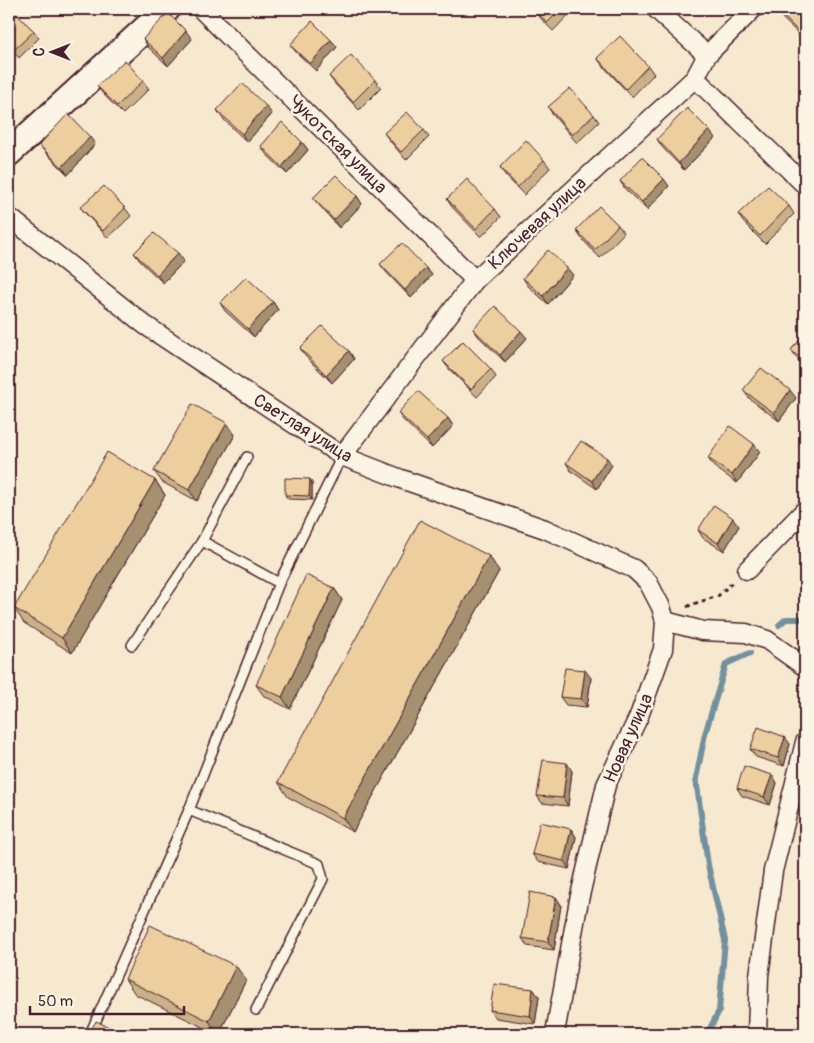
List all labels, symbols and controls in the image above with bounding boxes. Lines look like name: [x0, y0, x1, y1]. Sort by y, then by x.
north arrow: [28, 28, 78, 78]
text: С: [31, 47, 48, 56]
street label: Чукотская улица: [283, 90, 392, 199]
street label: Ключевая улица: [483, 172, 591, 275]
street label: Светлая улица: [249, 389, 357, 468]
street label: Новая улица: [599, 690, 658, 786]
scale bar: [30, 983, 184, 1015]
text: 50 m: [38, 992, 73, 1011]

